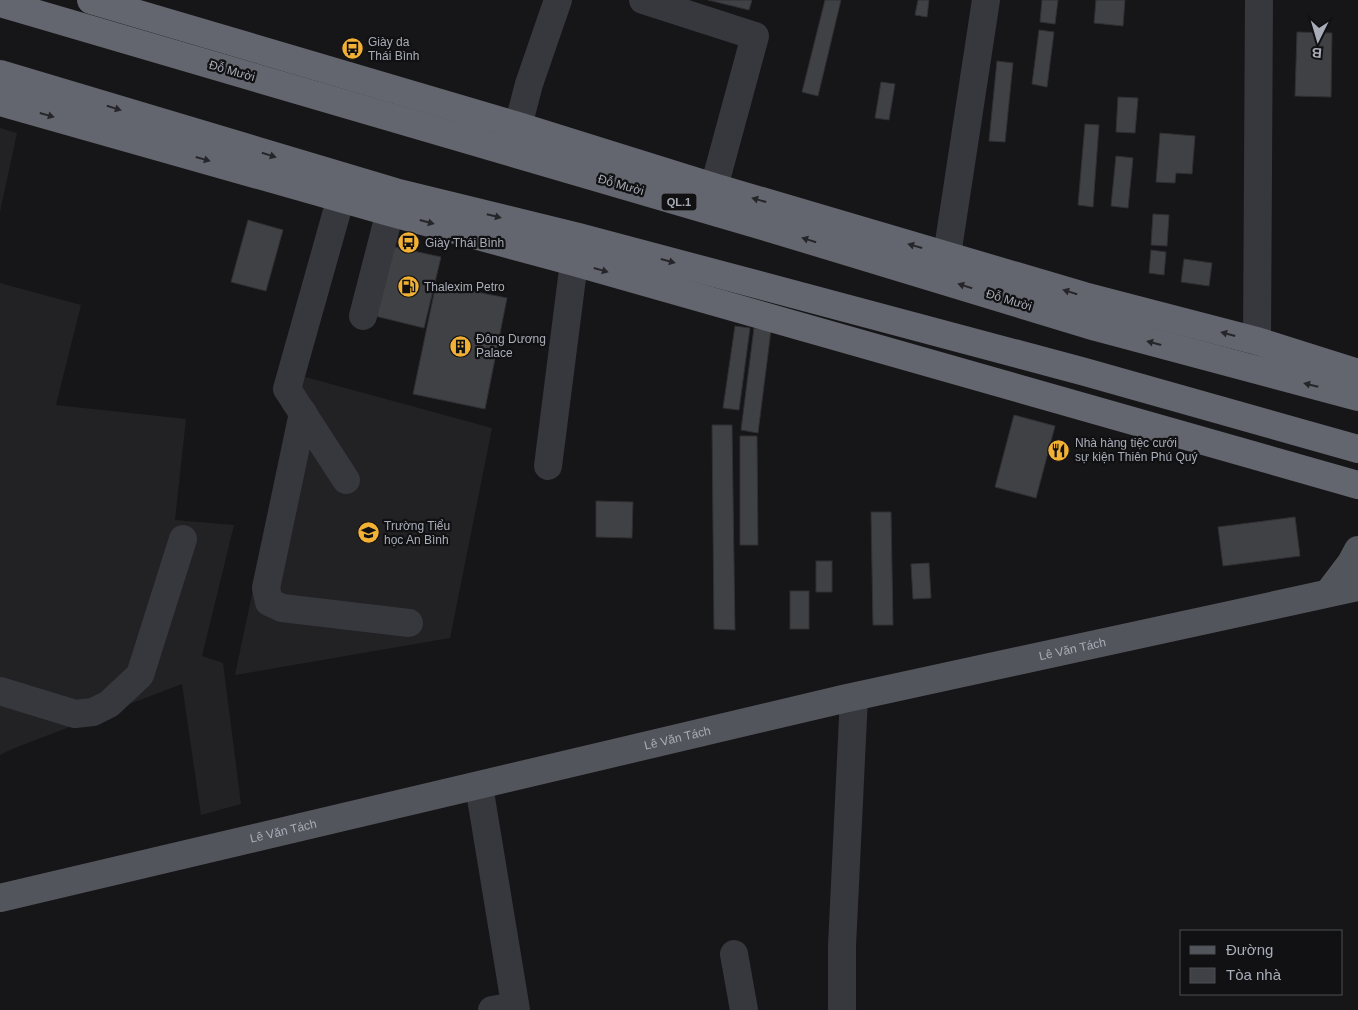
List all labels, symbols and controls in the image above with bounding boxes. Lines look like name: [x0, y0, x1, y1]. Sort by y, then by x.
north arrow: [1293, 15, 1343, 65]
place label: Giày da Thái Bình: [368, 35, 419, 63]
bus stop icon: Giày da Thái Bình: [340, 37, 364, 61]
text: B: [1311, 45, 1323, 61]
street label: Đỗ Mười: [207, 57, 257, 84]
one-way arrow: [106, 105, 121, 113]
one-way arrow: [40, 112, 55, 120]
one-way arrow: [262, 152, 277, 160]
one-way arrow: [196, 155, 211, 163]
street label: Đỗ Mười: [596, 171, 646, 198]
road number: QL.1: [662, 193, 696, 210]
one-way arrow: [751, 196, 766, 204]
one-way arrow: [486, 212, 501, 220]
one-way arrow: [420, 219, 435, 227]
bus stop icon: Giày Thái Bình: [397, 231, 421, 255]
one-way arrow: [801, 235, 816, 243]
place label: Giày Thái Bình: [425, 236, 504, 250]
one-way arrow: [907, 241, 922, 249]
one-way arrow: [660, 257, 676, 265]
one-way arrow: [593, 266, 608, 274]
fuel station icon: Thalexim Petro: [396, 275, 420, 299]
place label: Thalexim Petro: [424, 280, 505, 294]
one-way arrow: [957, 282, 972, 289]
street label: Đỗ Mười: [984, 285, 1034, 314]
one-way arrow: [1063, 288, 1078, 296]
one-way arrow: [1220, 330, 1235, 338]
place label: Đông Dương Palace: [476, 332, 546, 360]
building icon: Đông Dương Palace: [448, 334, 472, 358]
one-way arrow: [1146, 338, 1161, 346]
one-way arrow: [1303, 380, 1318, 388]
place label: Nhà hàng tiệc cưới sự kiện Thiên Phú Quý: [1075, 436, 1198, 464]
restaurant icon: Nhà hàng tiệc cưới sự kiện Thiên Phú Quý: [1047, 438, 1071, 462]
place label: Trường Tiểu học An Bình: [384, 519, 450, 547]
school or university icon: Trường Tiểu học An Bình: [356, 521, 380, 545]
street label: Lê Văn Tách: [1038, 635, 1107, 663]
street label: Lê Văn Tách: [643, 723, 712, 753]
street label: Lê Văn Tách: [249, 817, 318, 846]
legend: [1180, 930, 1343, 995]
text: Đường: [1226, 941, 1273, 958]
text: Tòa nhà: [1226, 966, 1282, 983]

